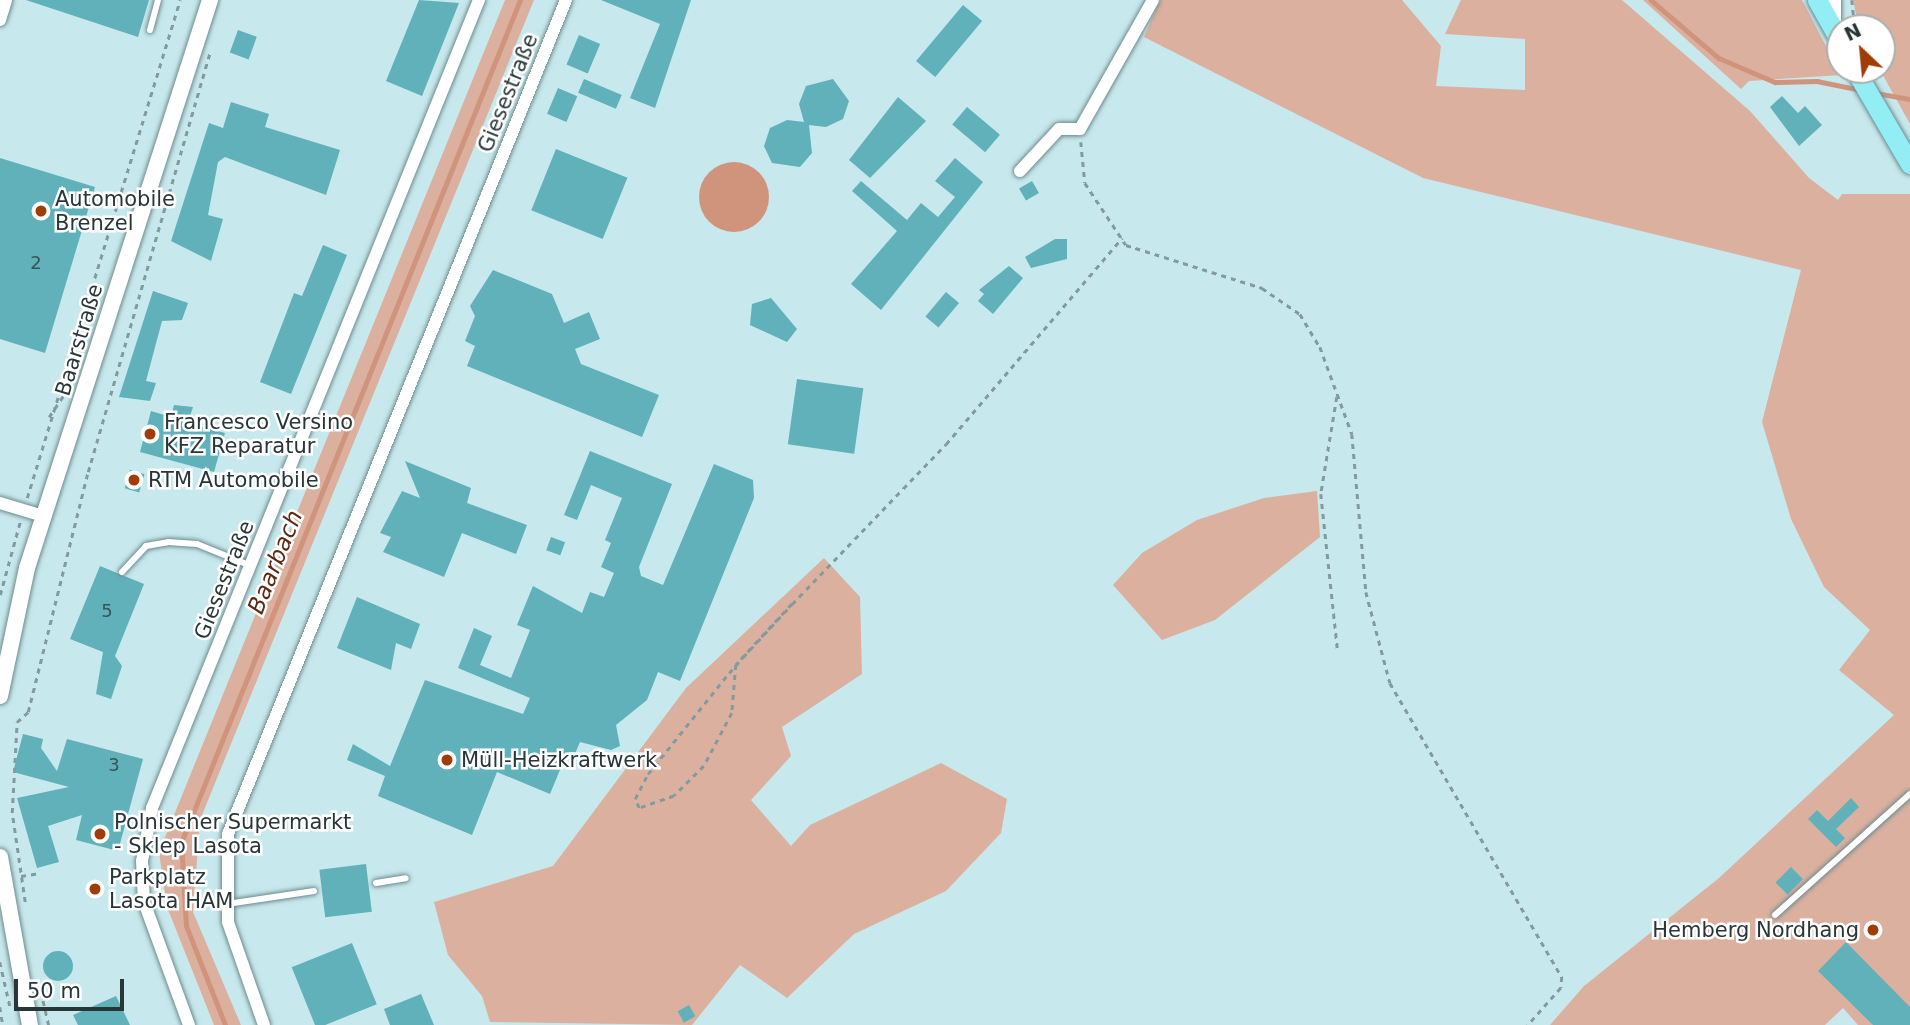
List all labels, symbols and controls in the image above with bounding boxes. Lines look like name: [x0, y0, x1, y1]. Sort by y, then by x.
north arrow: [1826, 14, 1896, 84]
text: N: [1841, 19, 1865, 45]
street label: Giesestraße: [473, 30, 543, 156]
place label: Automobile Brenzel: [55, 186, 175, 236]
marker: Automobile Brenzel: [33, 203, 49, 219]
house number: 2: [30, 252, 42, 274]
street label: Baarstraße: [50, 281, 108, 399]
place label: Francesco Versino KFZ Reparatur: [164, 409, 353, 459]
marker: Francesco Versino KFZ Reparatur: [142, 426, 158, 442]
place label: RTM Automobile: [148, 467, 319, 493]
marker: RTM Automobile: [126, 472, 142, 488]
water label: Baarbach: [242, 506, 308, 618]
street label: Giesestraße: [189, 517, 259, 643]
house number: 5: [101, 600, 113, 622]
place label: Müll-Heizkraftwerk: [461, 747, 657, 773]
marker: Müll-Heizkraftwerk: [439, 752, 455, 768]
house number: 3: [108, 754, 120, 776]
place label: Polnischer Supermarkt - Sklep Lasota: [114, 809, 351, 859]
marker: Polnischer Supermarkt - Sklep Lasota: [92, 826, 108, 842]
place label: Parkplatz Lasota HAM: [109, 864, 233, 914]
marker: Parkplatz Lasota HAM: [87, 881, 103, 897]
place label: Hemberg Nordhang: [1652, 917, 1859, 943]
marker: Hemberg Nordhang: [1865, 922, 1881, 938]
scale bar: [18, 965, 128, 1009]
text: 50 m: [27, 979, 81, 1003]

